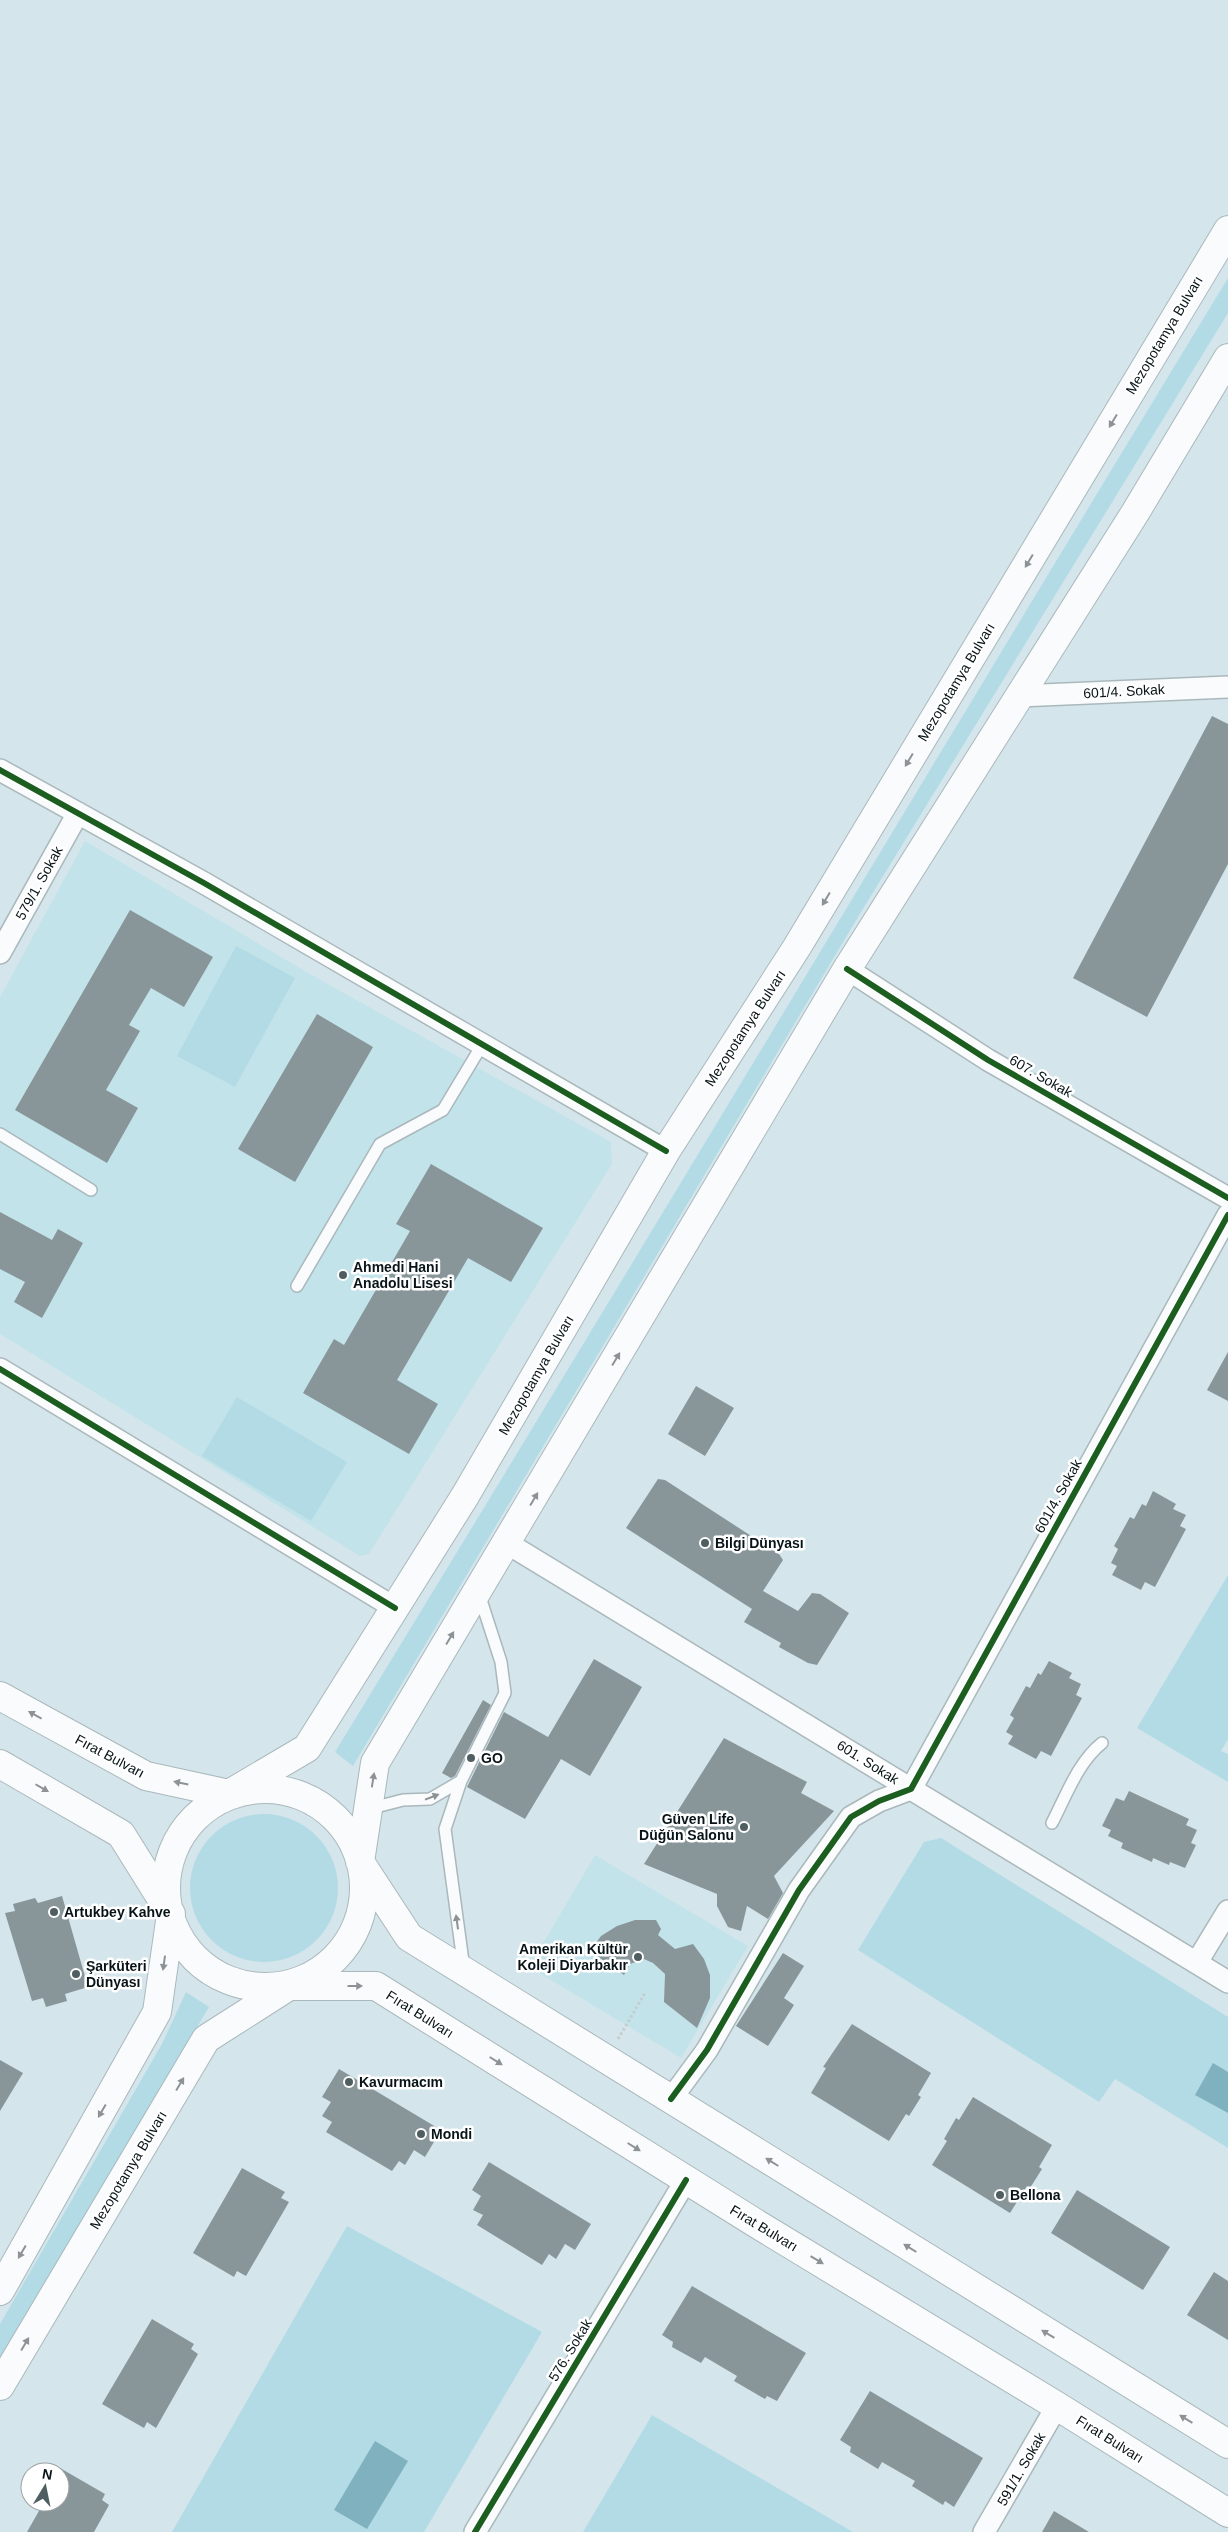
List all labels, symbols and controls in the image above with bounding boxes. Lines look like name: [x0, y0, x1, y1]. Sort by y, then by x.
street label: Mezopotamya Bulvarı: [1122, 273, 1206, 397]
one-way arrow: [1108, 415, 1117, 428]
one-way arrow: [1025, 554, 1034, 567]
street label: Mezopotamya Bulvarı: [914, 620, 998, 744]
street label: 601/4. Sokak: [1083, 681, 1166, 701]
one-way arrow: [905, 753, 914, 766]
street label: 579/1. Sokak: [12, 843, 66, 923]
one-way arrow: [821, 893, 830, 906]
street label: Mezopotamya Bulvarı: [701, 967, 789, 1089]
street label: 607. Sokak: [1007, 1052, 1076, 1101]
place label: Ahmedi Hani Anadolu Lisesi: [353, 1259, 453, 1291]
marker: Ahmedi Hani Anadolu Lisesi: [337, 1269, 349, 1281]
street label: Mezopotamya Bulvarı: [495, 1312, 577, 1438]
one-way arrow: [612, 1352, 621, 1365]
street label: 601/4. Sokak: [1031, 1456, 1085, 1536]
one-way arrow: [529, 1492, 538, 1505]
place label: Bilgi Dünyası: [715, 1535, 804, 1551]
marker: Bilgi Dünyası: [699, 1537, 711, 1549]
one-way arrow: [446, 1632, 455, 1645]
one-way arrow: [28, 1711, 42, 1719]
street label: Fırat Bulvarı: [73, 1731, 147, 1781]
street label: 601. Sokak: [834, 1737, 903, 1788]
place label: GO: [481, 1750, 503, 1766]
marker: GO: [465, 1752, 477, 1764]
one-way arrow: [369, 1771, 377, 1787]
one-way arrow: [173, 1779, 189, 1787]
one-way arrow: [35, 1784, 50, 1792]
one-way arrow: [425, 1793, 440, 1801]
place label: Güven Life Düğün Salonu: [639, 1811, 734, 1843]
marker: Güven Life Düğün Salonu: [738, 1821, 750, 1833]
place label: Artukbey Kahve: [64, 1904, 171, 1920]
marker: Artukbey Kahve: [48, 1906, 60, 1918]
one-way arrow: [453, 1914, 461, 1930]
place label: Amerikan Kültür Koleji Diyarbakır: [518, 1941, 629, 1973]
marker: Amerikan Kültür Koleji Diyarbakır: [632, 1951, 644, 1963]
one-way arrow: [160, 1955, 168, 1971]
place label: Şarküteri Dünyası: [86, 1958, 147, 1990]
marker: Şarküteri Dünyası: [70, 1968, 82, 1980]
one-way arrow: [347, 1982, 363, 1990]
street label: Fırat Bulvarı: [383, 1987, 457, 2041]
one-way arrow: [489, 2057, 502, 2066]
place label: Kavurmacım: [359, 2074, 443, 2090]
marker: Kavurmacım: [343, 2076, 355, 2088]
one-way arrow: [175, 2077, 184, 2090]
one-way arrow: [98, 2104, 107, 2117]
street label: Mezopotamya Bulvarı: [86, 2108, 170, 2232]
place label: Mondi: [431, 2126, 472, 2142]
marker: Mondi: [415, 2128, 427, 2140]
one-way arrow: [627, 2143, 640, 2152]
one-way arrow: [766, 2157, 779, 2166]
place label: Bellona: [1010, 2187, 1061, 2203]
marker: Bellona: [994, 2189, 1006, 2201]
street label: Fırat Bulvarı: [727, 2202, 801, 2254]
one-way arrow: [903, 2244, 916, 2253]
one-way arrow: [18, 2245, 26, 2259]
one-way arrow: [810, 2256, 823, 2265]
street label: 576. Sokak: [545, 2315, 595, 2384]
one-way arrow: [1041, 2330, 1054, 2339]
one-way arrow: [20, 2337, 29, 2350]
street label: Fırat Bulvarı: [1073, 2412, 1147, 2466]
one-way arrow: [1180, 2414, 1193, 2423]
street label: 591/1. Sokak: [994, 2429, 1049, 2508]
north arrow: [20, 2462, 70, 2512]
text: N: [41, 2465, 54, 2483]

